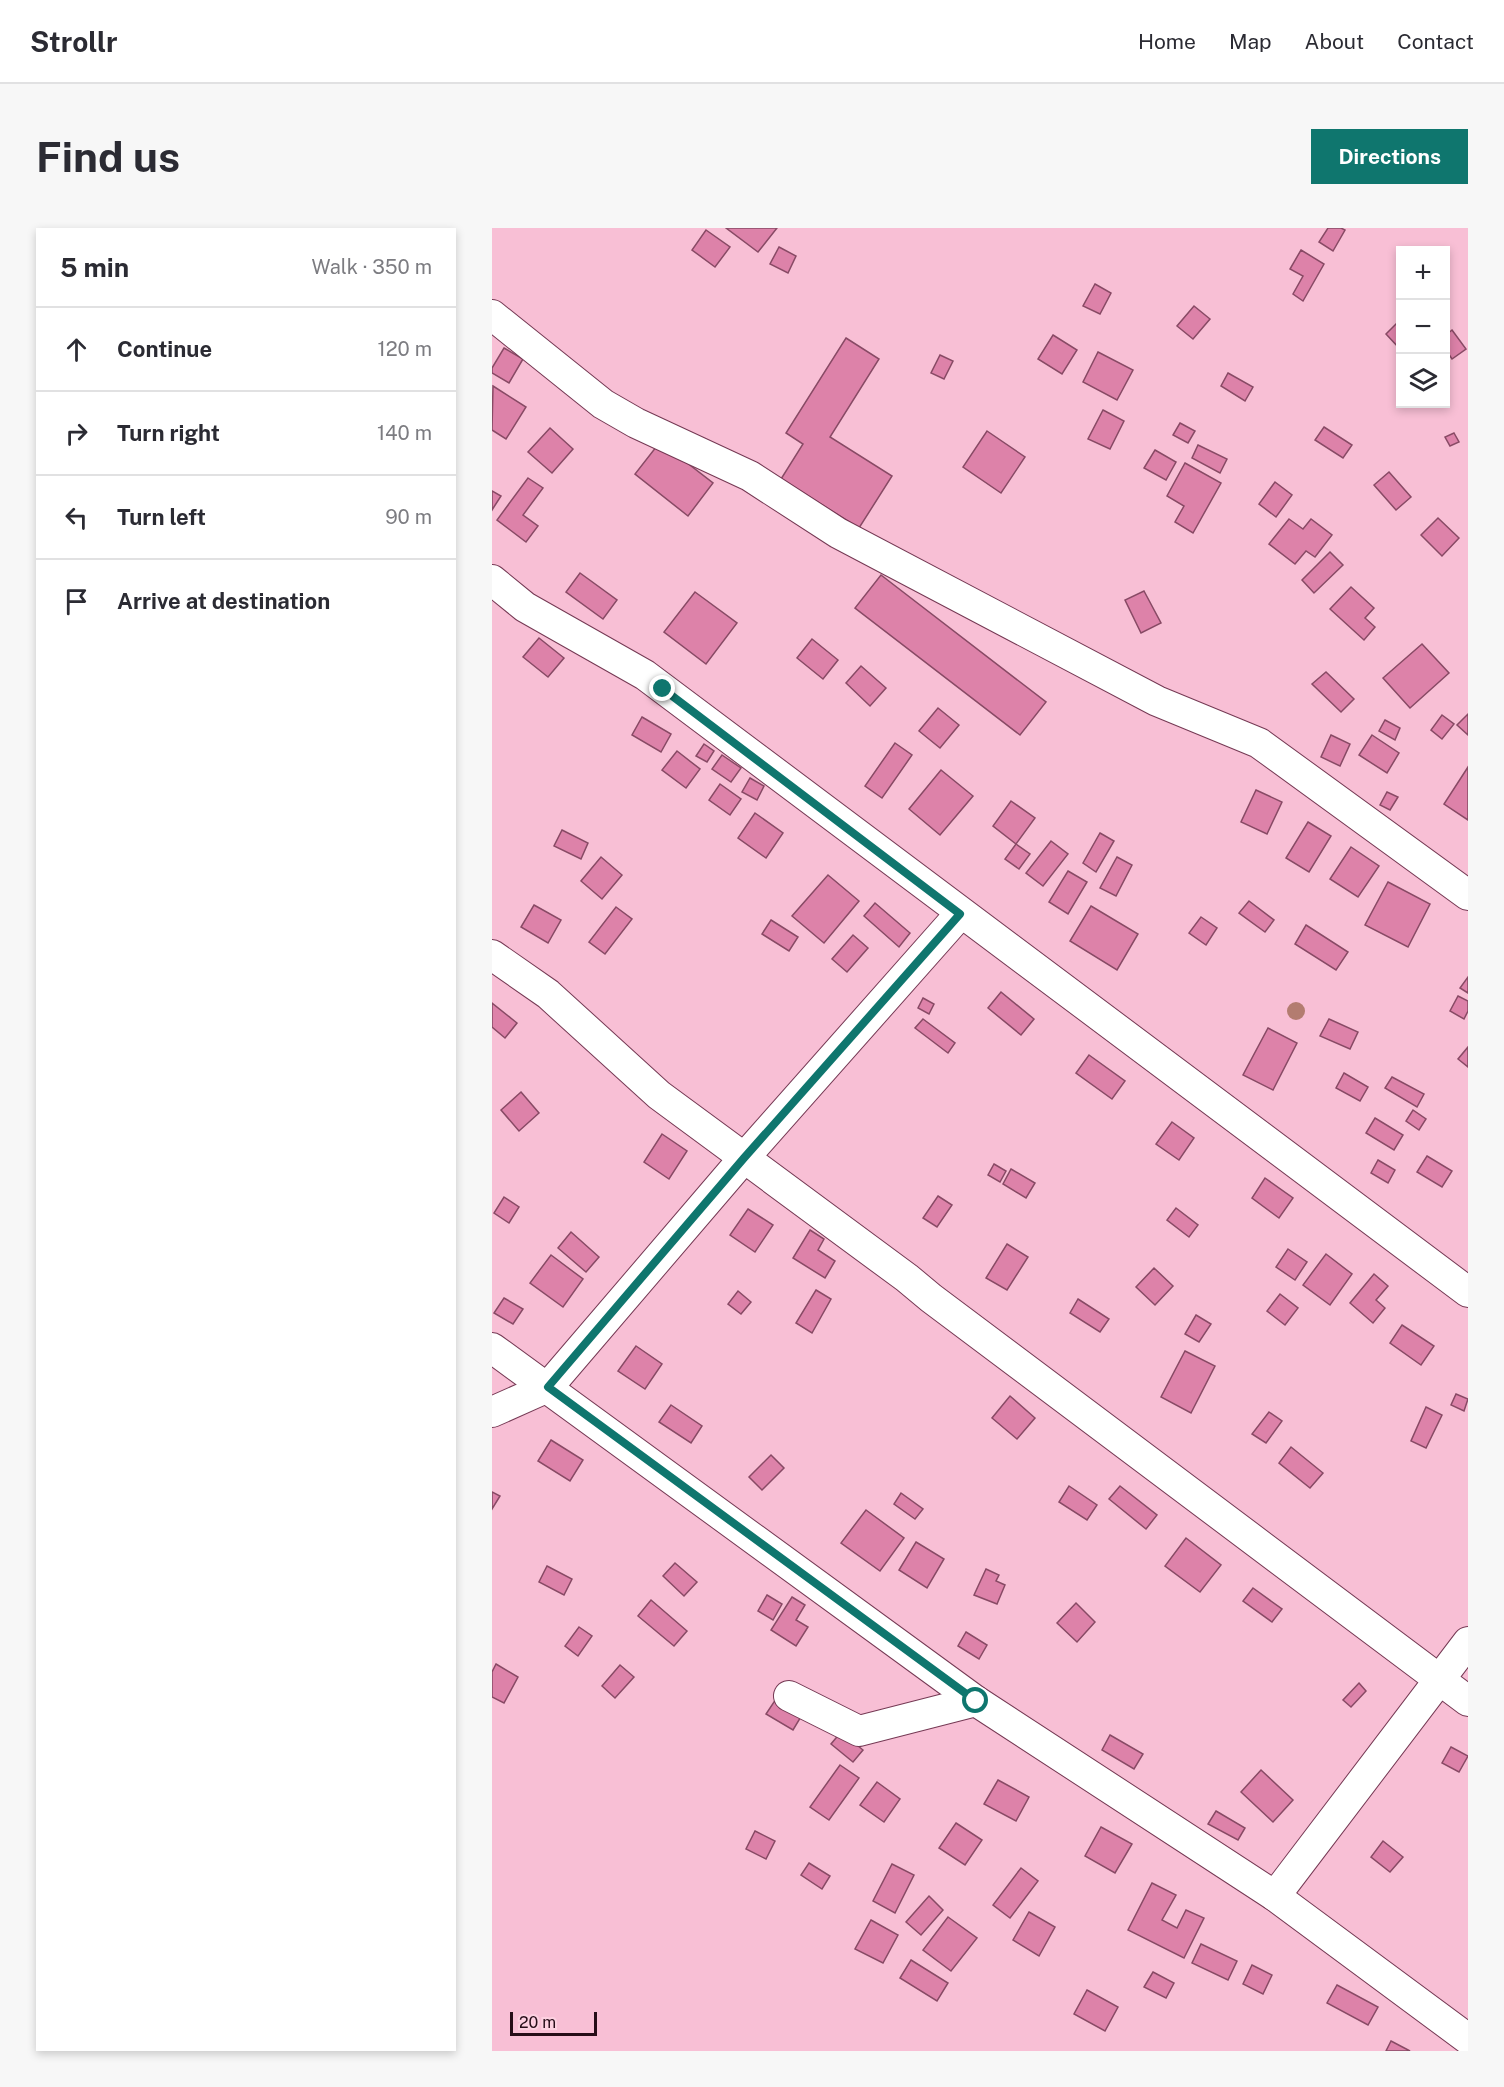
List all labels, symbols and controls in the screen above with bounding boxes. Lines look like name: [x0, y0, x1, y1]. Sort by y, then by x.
text: Strollr: [30, 25, 118, 58]
text: Home: [1138, 29, 1196, 54]
text: Map: [1229, 29, 1272, 54]
text: About: [1305, 29, 1364, 54]
text: Contact: [1397, 29, 1474, 54]
button: Directions: [1311, 129, 1468, 184]
text: Find us: [36, 132, 180, 181]
map controls: [1396, 246, 1450, 408]
button: +: [1396, 246, 1450, 300]
text: 5 min: [60, 252, 129, 283]
text: Walk · 350 m: [312, 255, 432, 279]
button: −: [1396, 300, 1450, 354]
icon: ahead: [60, 333, 93, 366]
text: Continue: [117, 336, 212, 362]
text: 120 m: [378, 337, 432, 361]
button: layers: [1396, 354, 1450, 408]
icon: right: [60, 417, 93, 450]
text: Turn right: [117, 420, 220, 446]
text: 140 m: [377, 421, 432, 445]
icon: left: [60, 501, 93, 534]
text: Turn left: [117, 504, 206, 530]
text: 90 m: [385, 505, 432, 529]
icon: arrive: [60, 585, 93, 618]
text: Arrive at destination: [117, 588, 330, 614]
route end: [649, 675, 675, 701]
route start: [962, 1687, 988, 1713]
scale bar: [510, 2009, 597, 2036]
text: 20 m: [519, 2013, 556, 2032]

